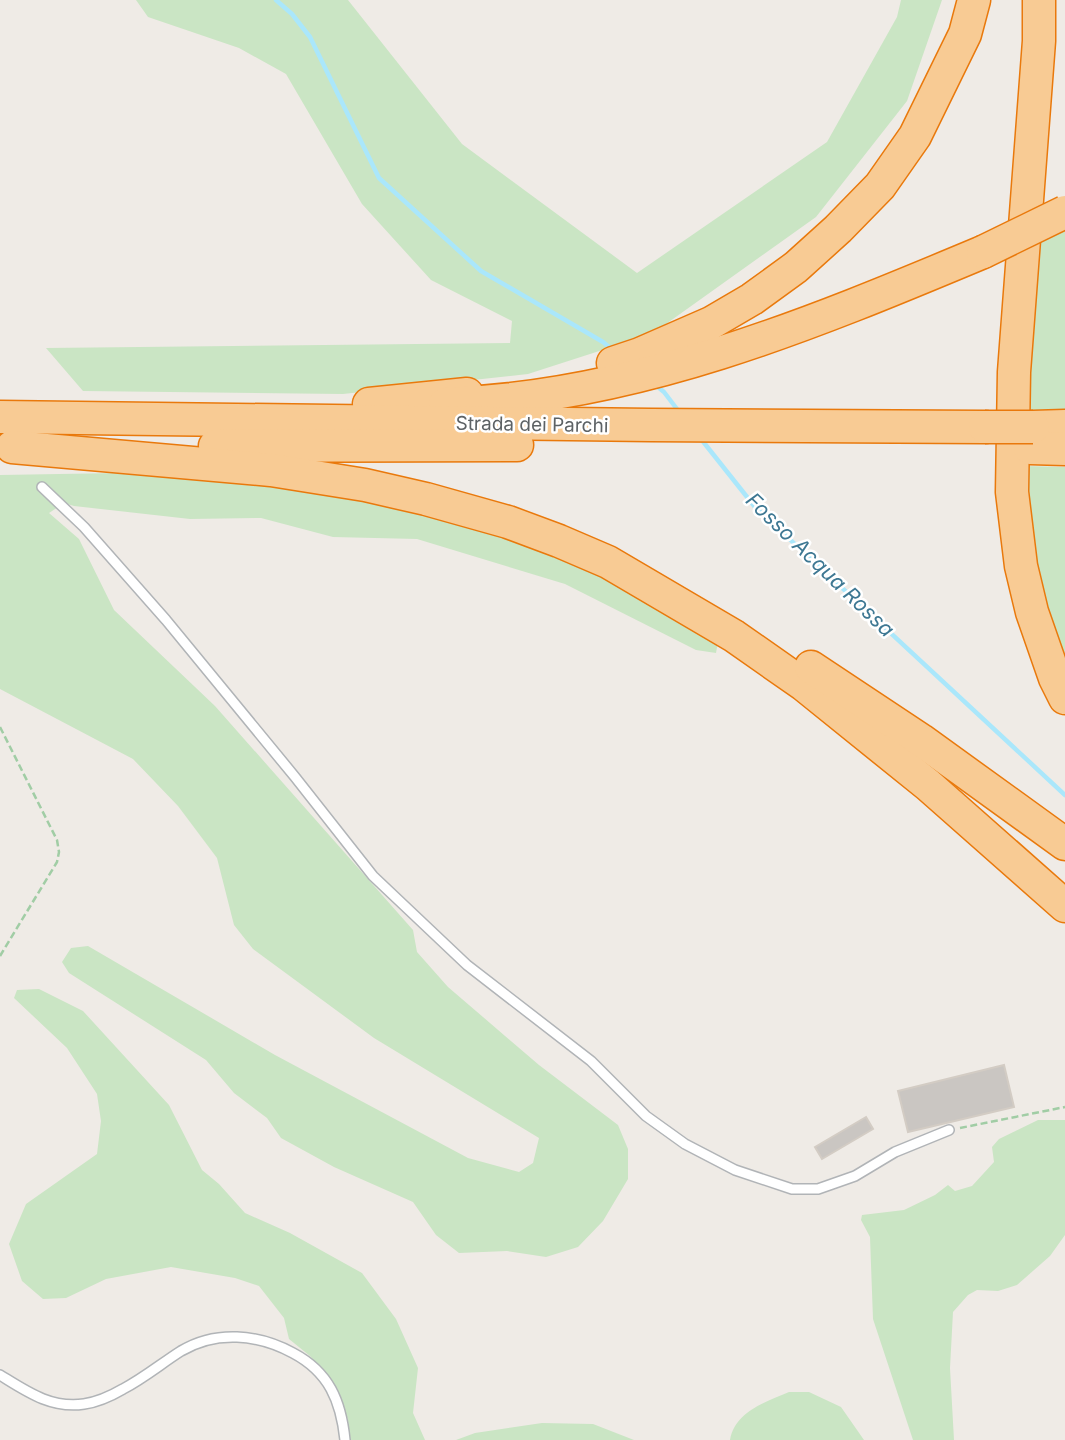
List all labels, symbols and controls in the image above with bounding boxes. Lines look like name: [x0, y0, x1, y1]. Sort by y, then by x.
street label: Strada dei Parchi: [455, 412, 609, 437]
water label: Fosso Acqua Rossa: [741, 487, 900, 642]

